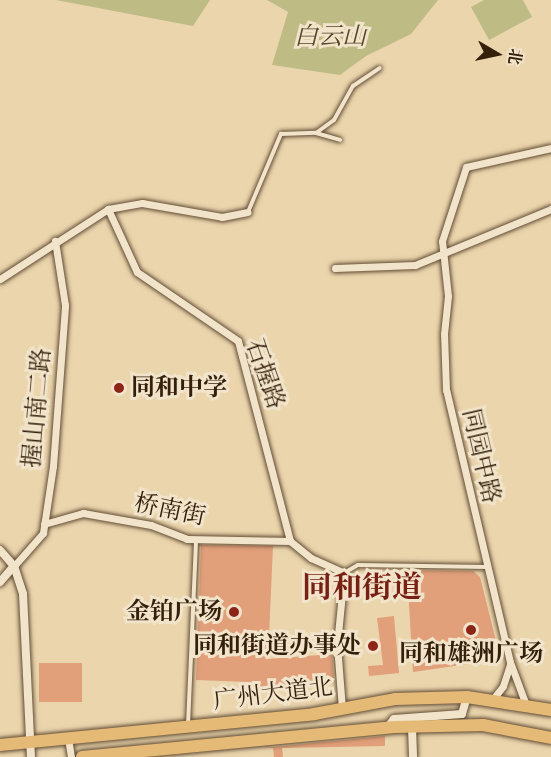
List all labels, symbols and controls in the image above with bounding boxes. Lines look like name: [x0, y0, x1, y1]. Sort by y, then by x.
park label: 白云山: [294, 23, 366, 51]
north arrow: [467, 24, 527, 84]
text: 北: [505, 47, 526, 66]
street label: 石握路: [240, 335, 290, 413]
street label: 握山南二路: [17, 347, 57, 469]
place label: 同和中学: [131, 374, 227, 402]
marker: 同和中学: [112, 381, 126, 395]
street label: 同园中路: [456, 406, 506, 506]
street label: 桥南街: [132, 488, 208, 532]
district label: 同和街道: [302, 569, 422, 605]
place label: 金铂广场: [126, 598, 222, 626]
marker: 金铂广场: [227, 605, 241, 619]
marker: 同和雄洲广场: [464, 623, 478, 637]
place label: 同和街道办事处: [193, 632, 361, 660]
marker: 同和街道办事处: [366, 639, 380, 653]
place label: 同和雄洲广场: [399, 640, 543, 668]
street label: 广州大道北: [212, 672, 334, 716]

